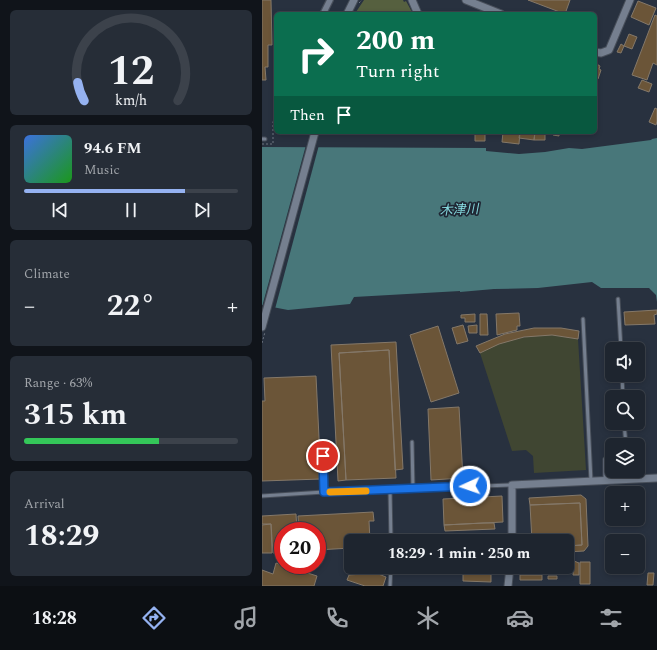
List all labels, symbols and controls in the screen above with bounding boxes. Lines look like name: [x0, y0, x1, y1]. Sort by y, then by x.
text: 200 m: [356, 19, 435, 62]
icon: right: [290, 28, 342, 80]
text: 12: [108, 39, 154, 102]
text: Turn right: [356, 58, 439, 85]
text: km/h: [115, 89, 147, 111]
text: Then: [290, 104, 325, 127]
icon: arrive: [333, 104, 355, 126]
text: 94.6 FM: [84, 137, 141, 160]
text: Music: [84, 160, 120, 180]
icon: previous: [49, 199, 71, 221]
icon: pause: [120, 199, 142, 221]
icon: next: [191, 199, 213, 221]
water label: 木津川: [439, 199, 481, 221]
text: Climate: [24, 264, 70, 284]
text: 22°: [107, 283, 155, 329]
text: −: [24, 290, 35, 323]
text: +: [227, 290, 238, 323]
map controls: [605, 342, 645, 574]
button: sound: [605, 342, 645, 382]
text: Range · 63%: [24, 373, 92, 393]
button: search: [605, 390, 645, 430]
text: 315 km: [24, 392, 127, 438]
button: layers: [605, 438, 645, 478]
pin: [306, 439, 340, 473]
icon: arrive: [312, 445, 334, 467]
position arrow: [449, 465, 491, 507]
button: +: [605, 486, 645, 526]
text: Arrival: [24, 494, 65, 514]
text: 18:29: [24, 513, 99, 559]
speed limit sign: 20: [274, 522, 326, 574]
button: −: [605, 534, 645, 574]
text: 18:29 · 1 min · 250 m: [388, 542, 530, 565]
icon: directions: [140, 604, 168, 632]
icon: music: [232, 604, 260, 632]
icon: phone: [323, 604, 351, 632]
icon: climate: [414, 604, 442, 632]
icon: car: [506, 604, 534, 632]
icon: filters: [597, 604, 625, 632]
text: 18:28: [32, 605, 77, 632]

